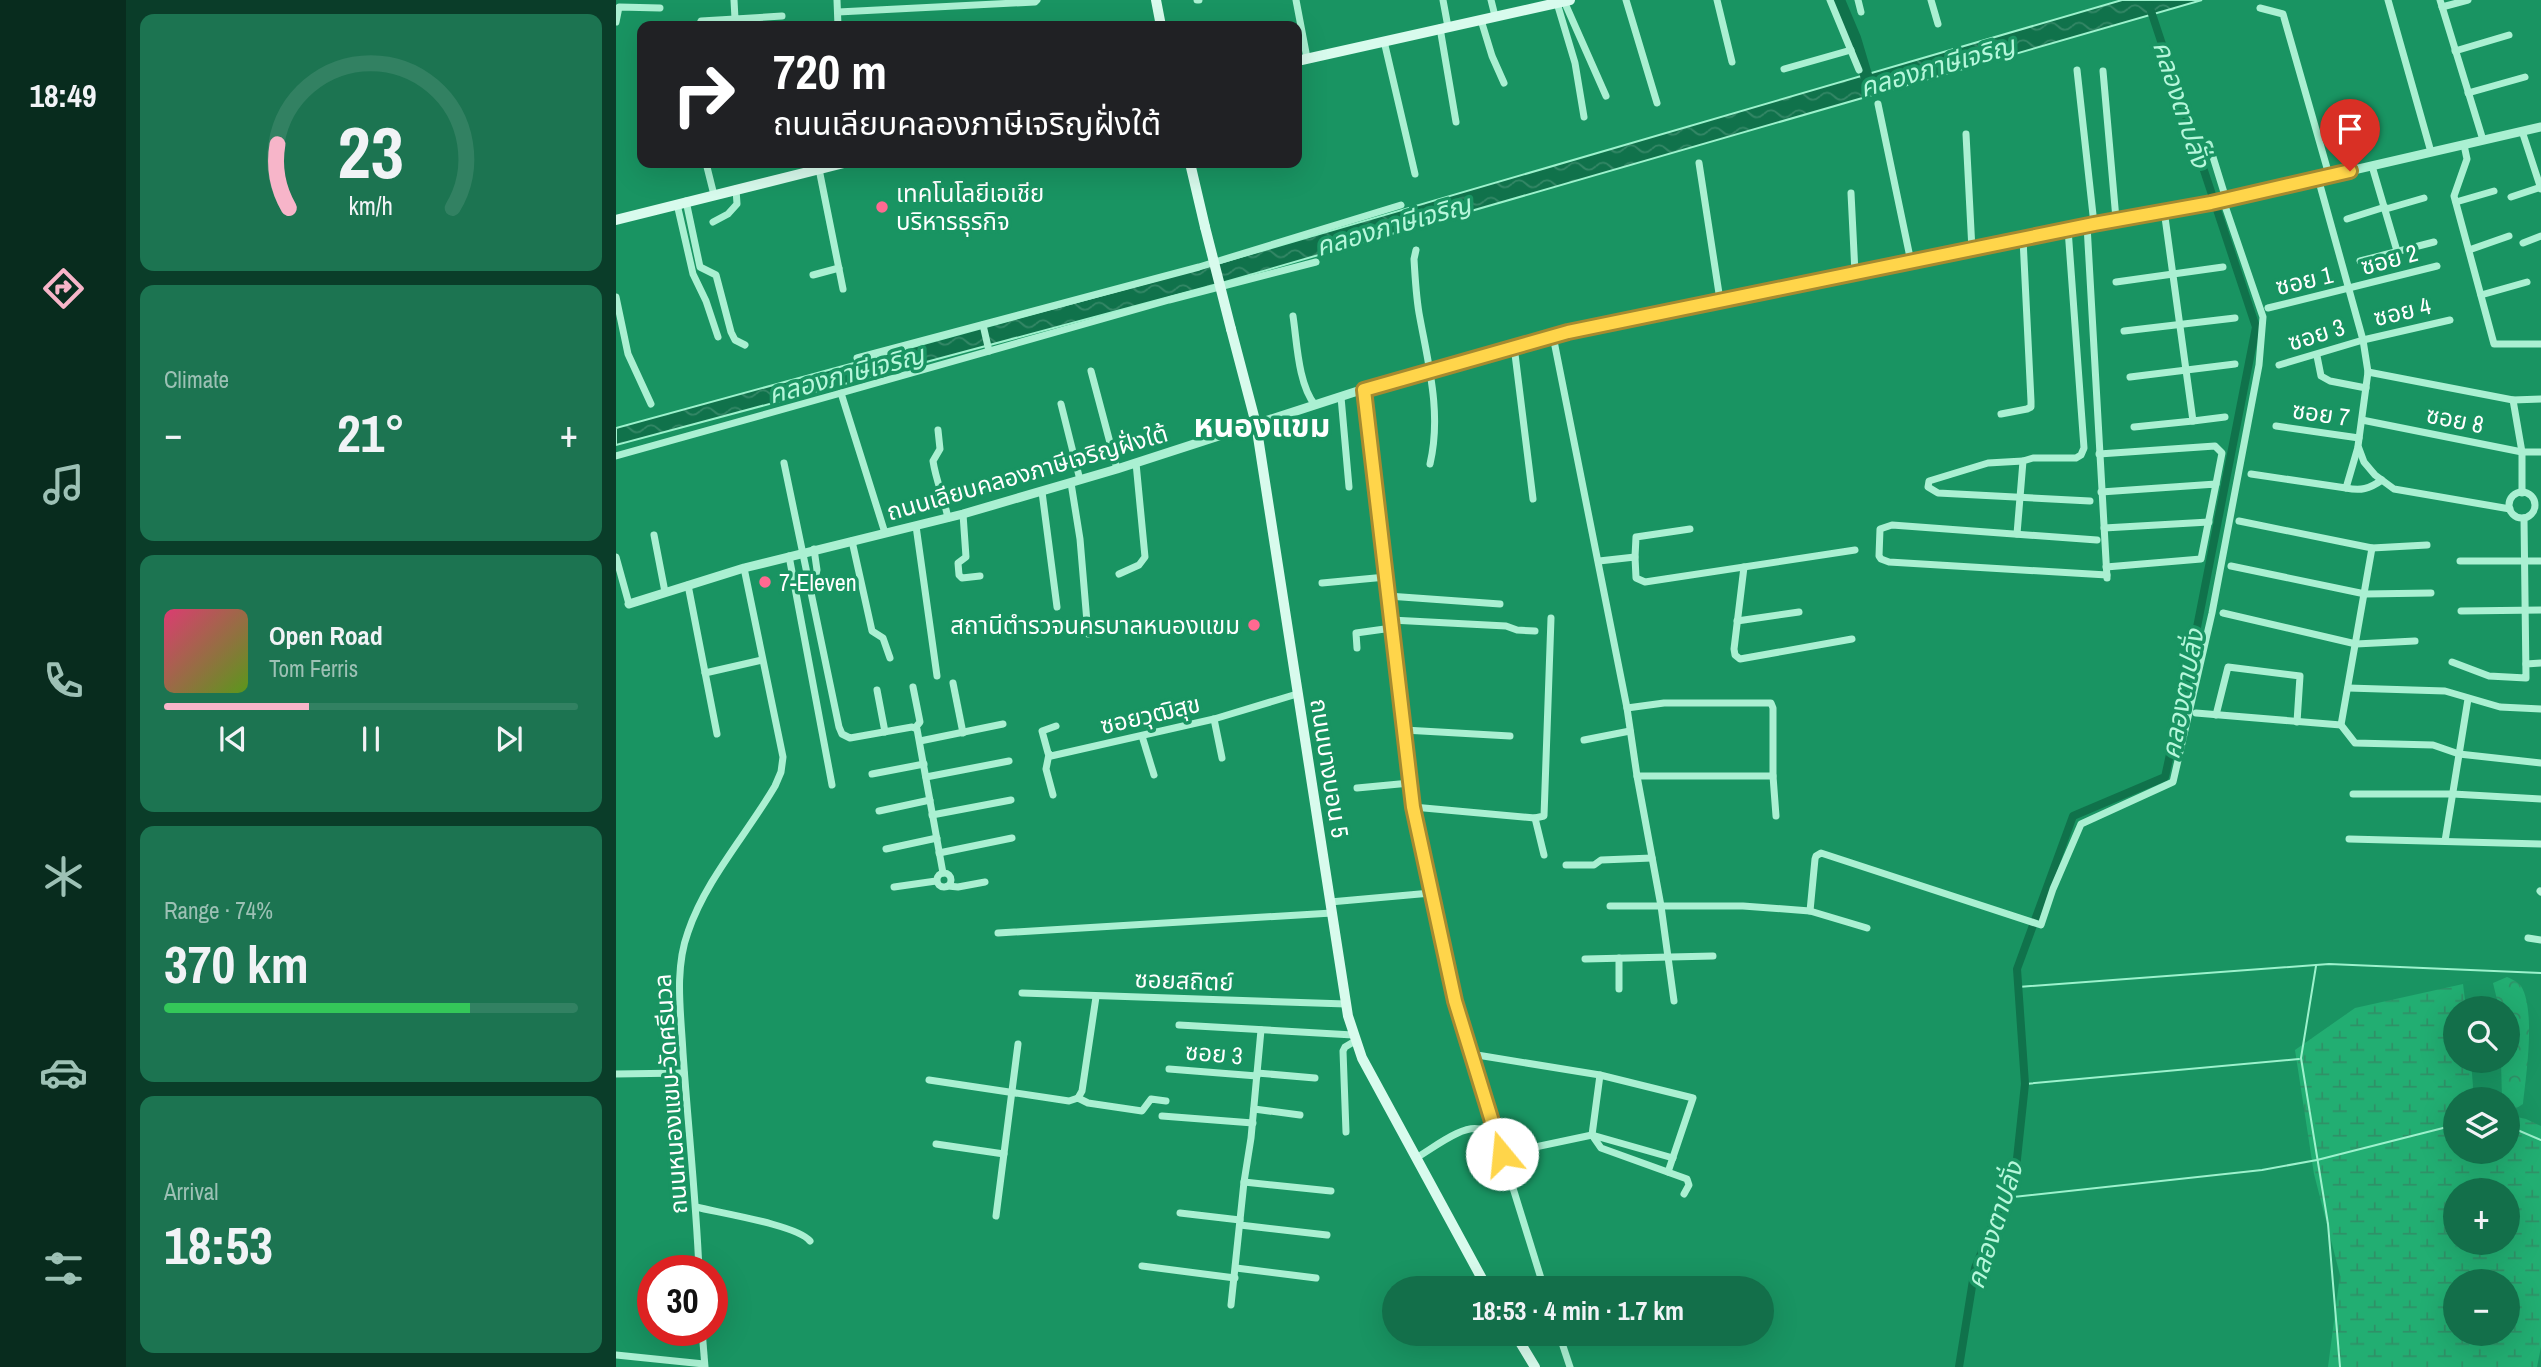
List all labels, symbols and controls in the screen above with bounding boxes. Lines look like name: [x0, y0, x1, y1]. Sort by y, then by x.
water label: คลองภาษีเจริญ: [1855, 27, 2020, 105]
water label: คลองตาปลั่ง: [2145, 36, 2219, 173]
text: 720 m: [773, 38, 887, 104]
icon: right: [658, 49, 749, 140]
text: 18:49: [29, 74, 97, 117]
pin: [2320, 99, 2380, 171]
text: ถนนเลียบคลองภาษีเจริญฝั่งใต้: [773, 102, 1161, 145]
text: 23: [338, 104, 404, 202]
icon: arrive: [2331, 110, 2369, 148]
place label: เทคโนโลยีเอเชีย บริหารธุรกิจ: [896, 177, 1044, 237]
water label: คลองภาษีเจริญ: [1311, 186, 1476, 264]
text: km/h: [349, 189, 393, 223]
marker: เทคโนโลยีเอเชีย บริหารธุรกิจ: [874, 199, 890, 215]
street label: ซอย 2: [2357, 236, 2421, 282]
street label: ซอย 1: [2272, 258, 2336, 302]
icon: directions: [39, 264, 88, 313]
street label: ซอย 4: [2370, 289, 2434, 333]
street label: ซอย 3: [2284, 310, 2348, 358]
water label: คลองภาษีเจริญ: [764, 336, 929, 412]
text: Climate: [164, 364, 229, 395]
street label: ซอย 7: [2290, 393, 2352, 433]
text: 21°: [337, 398, 405, 468]
street label: ซอย 8: [2424, 398, 2486, 440]
district label: หนองแขม: [1194, 404, 1330, 447]
text: −: [164, 408, 182, 459]
text: +: [560, 408, 578, 459]
street label: ถนนเลียบคลองภาษีเจริญฝั่งใต้: [883, 417, 1171, 527]
icon: music: [39, 460, 88, 509]
place label: 7-Eleven: [779, 566, 857, 598]
marker: 7-Eleven: [757, 574, 773, 590]
place label: สถานีตำรวจนครบาลหนองแขม: [950, 609, 1240, 641]
marker: สถานีตำรวจนครบาลหนองแขม: [1246, 617, 1262, 633]
text: Open Road: [269, 618, 383, 653]
water label: คลองตาปลั่ง: [2152, 625, 2212, 762]
text: Tom Ferris: [269, 653, 358, 684]
icon: phone: [39, 656, 88, 705]
street label: ซอยวุฒิสุข: [1097, 687, 1203, 741]
street label: ถนนบางบอน 5: [1303, 696, 1357, 840]
icon: previous: [214, 720, 252, 758]
icon: pause: [352, 720, 390, 758]
icon: next: [490, 720, 528, 758]
icon: climate: [39, 852, 88, 901]
text: Range · 74%: [164, 895, 273, 926]
text: 370 km: [164, 929, 309, 999]
street label: ซอยสถิตย์: [1134, 962, 1234, 998]
street label: ถนนหนองแขม-วัดศรีนวล: [646, 973, 694, 1215]
map controls: [2443, 996, 2520, 1346]
button: search: [2443, 996, 2520, 1073]
street label: ซอย 3: [1184, 1035, 1244, 1071]
icon: car: [39, 1048, 88, 1097]
button: layers: [2443, 1087, 2520, 1164]
position arrow: [1465, 1117, 1539, 1191]
water label: คลองตาปลั่ง: [1957, 1156, 2031, 1293]
text: Arrival: [164, 1176, 219, 1207]
button: +: [2443, 1178, 2520, 1255]
text: 18:53: [164, 1210, 273, 1280]
icon: filters: [39, 1244, 88, 1293]
speed limit sign: 30: [637, 1255, 728, 1346]
button: −: [2443, 1269, 2520, 1346]
text: 18:53 · 4 min · 1.7 km: [1472, 1293, 1684, 1328]

